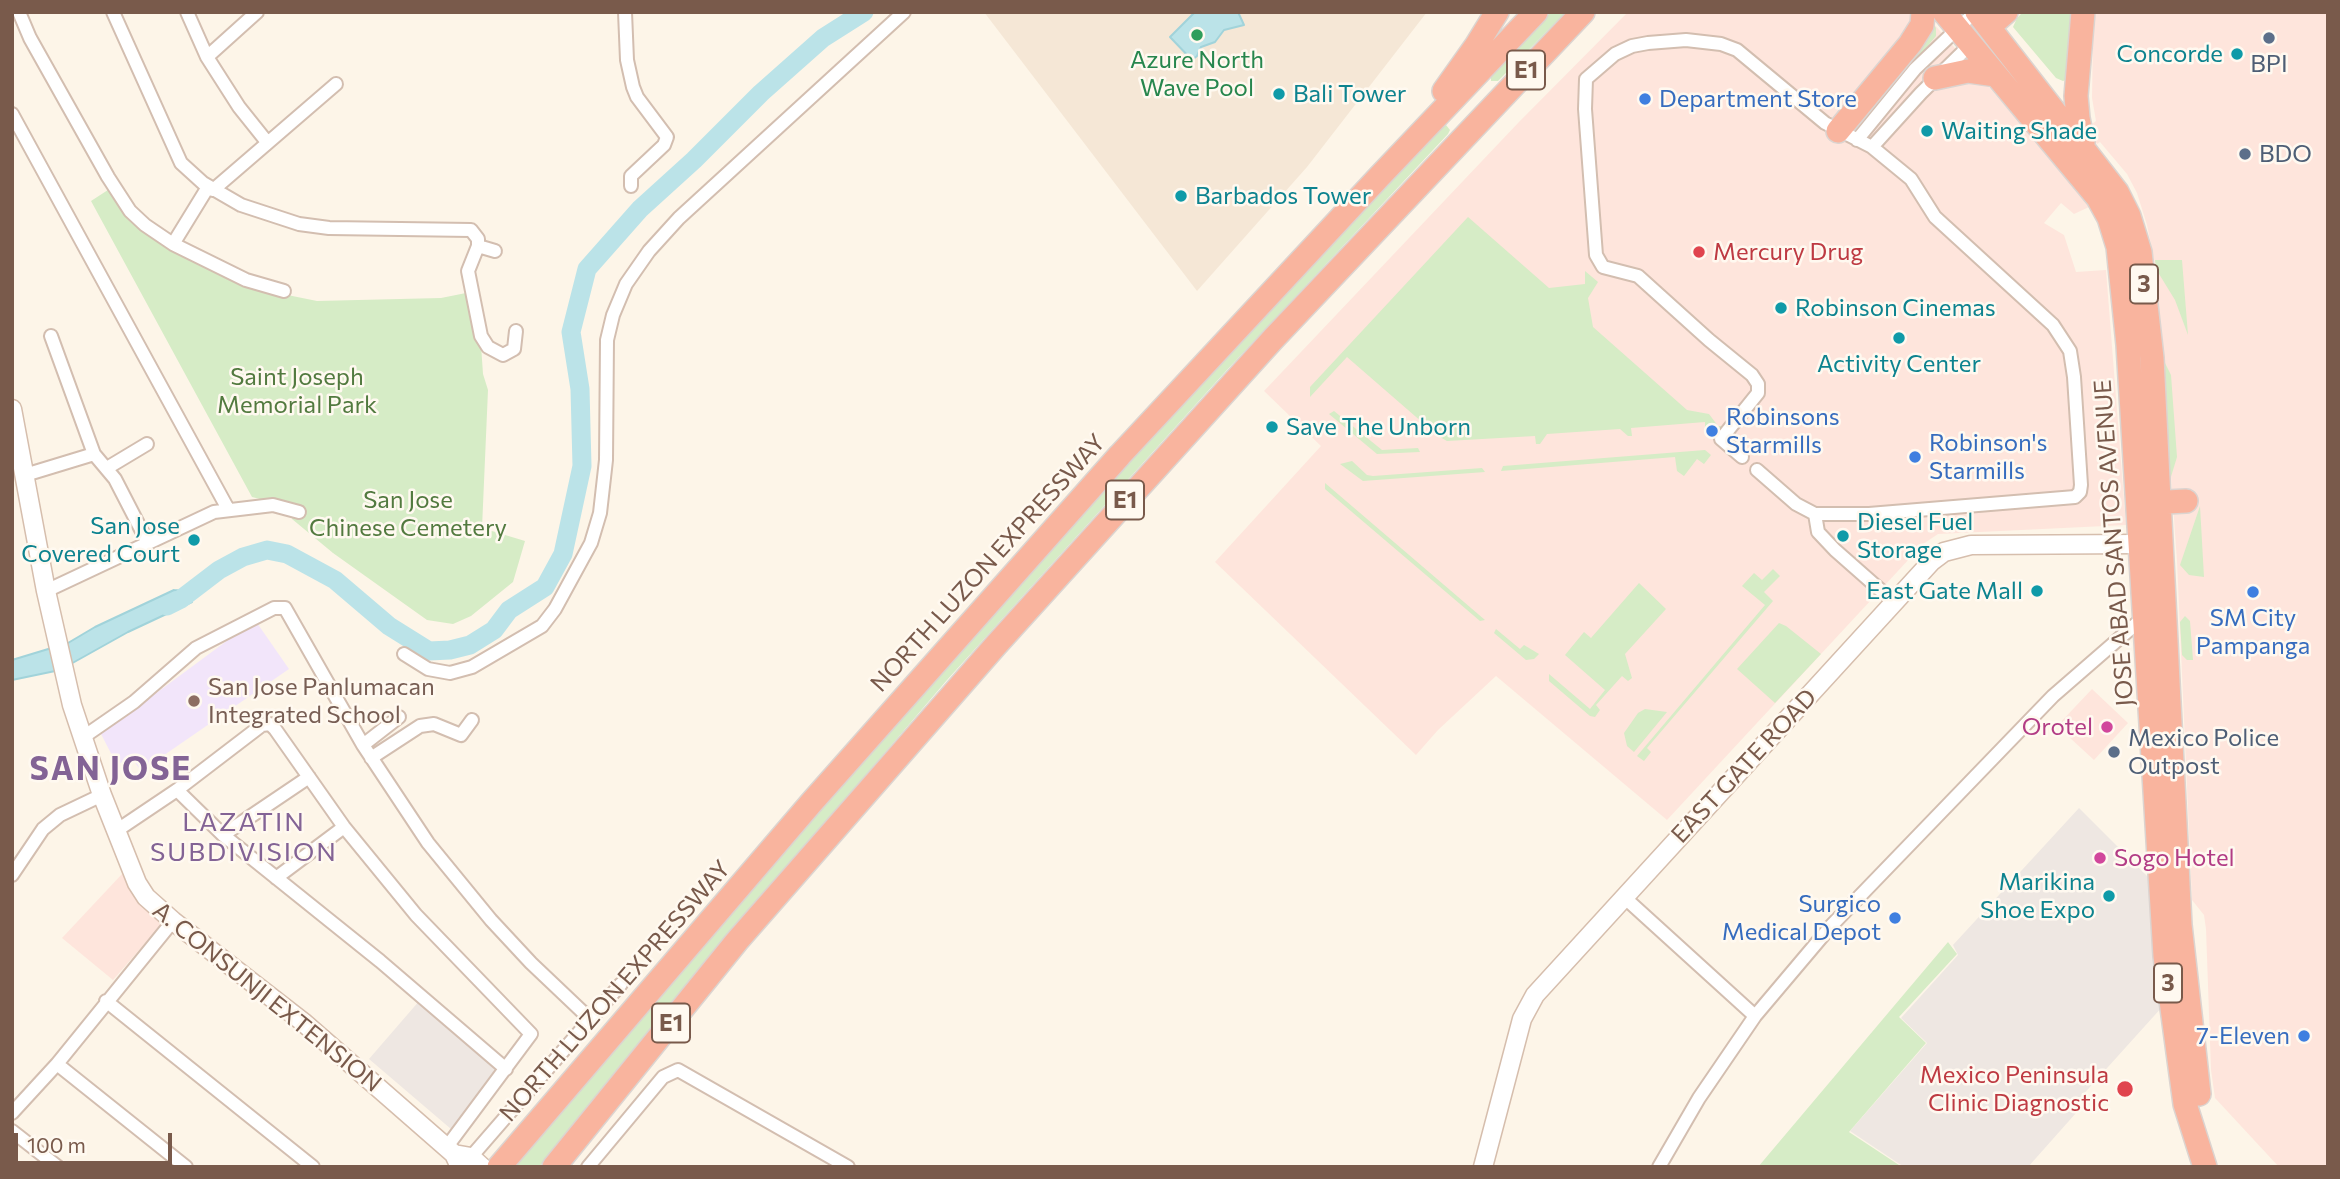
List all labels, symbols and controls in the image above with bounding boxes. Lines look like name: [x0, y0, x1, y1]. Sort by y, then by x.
marker: Azure North Wave Pool: [1189, 27, 1205, 43]
marker: BPI: [2261, 30, 2277, 46]
place label: Concorde: [2117, 40, 2223, 68]
place label: Azure North Wave Pool: [1130, 46, 1264, 102]
marker: Concorde: [2229, 46, 2245, 62]
road number: E1: [1507, 50, 1545, 90]
place label: BPI: [2250, 50, 2288, 78]
place label: Bali Tower: [1293, 80, 1406, 108]
place label: Department Store: [1659, 85, 1857, 113]
marker: Bali Tower: [1271, 86, 1287, 102]
marker: Department Store: [1637, 91, 1653, 107]
place label: Waiting Shade: [1941, 117, 2097, 145]
marker: Waiting Shade: [1919, 123, 1935, 139]
place label: BDO: [2259, 140, 2312, 168]
marker: BDO: [2237, 146, 2253, 162]
place label: Barbados Tower: [1195, 182, 1371, 210]
marker: Barbados Tower: [1173, 188, 1189, 204]
place label: Mercury Drug: [1713, 238, 1863, 266]
marker: Mercury Drug: [1691, 244, 1707, 260]
road number: 3: [2130, 264, 2158, 304]
place label: Robinson Cinemas: [1795, 294, 1996, 322]
marker: Robinson Cinemas: [1773, 300, 1789, 316]
marker: Activity Center: [1891, 330, 1907, 346]
place label: Activity Center: [1817, 350, 1981, 378]
park label: Saint Joseph Memorial Park: [217, 363, 377, 419]
street label: JOSE ABAD SANTOS AVENUE: [2088, 379, 2140, 707]
place label: Robinsons Starmills: [1726, 403, 1840, 459]
place label: Save The Unborn: [1286, 413, 1471, 441]
marker: Save The Unborn: [1264, 419, 1280, 435]
marker: Robinsons Starmills: [1704, 423, 1720, 439]
street label: NORTH LUZON EXPRESSWAY: [865, 428, 1111, 698]
place label: Robinson's Starmills: [1929, 429, 2048, 485]
marker: Robinson's Starmills: [1907, 449, 1923, 465]
road number: E1: [1106, 480, 1144, 520]
park label: San Jose Chinese Cemetery: [309, 486, 507, 542]
place label: Diesel Fuel Storage: [1857, 508, 1973, 564]
place label: San Jose Covered Court: [21, 512, 180, 568]
marker: Diesel Fuel Storage: [1835, 528, 1851, 544]
marker: San Jose Covered Court: [186, 532, 202, 548]
place label: East Gate Mall: [1866, 577, 2023, 605]
marker: East Gate Mall: [2029, 583, 2045, 599]
marker: SM City Pampanga: [2245, 584, 2261, 600]
place label: SM City Pampanga: [2196, 604, 2310, 660]
place label: San Jose Panlumacan Integrated School: [208, 673, 435, 729]
street label: EAST GATE ROAD: [1665, 683, 1823, 849]
marker: San Jose Panlumacan Integrated School: [186, 693, 202, 709]
place label: Orotel: [2022, 713, 2093, 741]
marker: Orotel: [2099, 719, 2115, 735]
place label: Mexico Police Outpost: [2128, 724, 2279, 780]
marker: Mexico Police Outpost: [2106, 744, 2122, 760]
district label: SAN JOSE: [31, 750, 191, 788]
district label: LAZATIN SUBDIVISION: [151, 806, 337, 868]
place label: Sogo Hotel: [2114, 844, 2235, 872]
marker: Sogo Hotel: [2092, 850, 2108, 866]
street label: NORTH LUZON EXPRESSWAY: [494, 854, 736, 1128]
place label: Marikina Shoe Expo: [1980, 868, 2095, 924]
marker: Marikina Shoe Expo: [2101, 888, 2117, 904]
place label: Surgico Medical Depot: [1722, 890, 1881, 946]
street label: A. CONSUNJI EXTENSION: [147, 896, 387, 1098]
marker: Surgico Medical Depot: [1887, 910, 1903, 926]
road number: 3: [2154, 964, 2182, 1002]
road number: E1: [652, 1004, 690, 1042]
place label: 7-Eleven: [2196, 1022, 2290, 1050]
marker: 7-Eleven: [2296, 1028, 2312, 1044]
place label: Mexico Peninsula Clinic Diagnostic: [1920, 1061, 2109, 1117]
marker: Mexico Peninsula Clinic Diagnostic: [2115, 1079, 2135, 1099]
scale bar: [18, 1120, 175, 1164]
text: 100 m: [27, 1132, 86, 1157]

